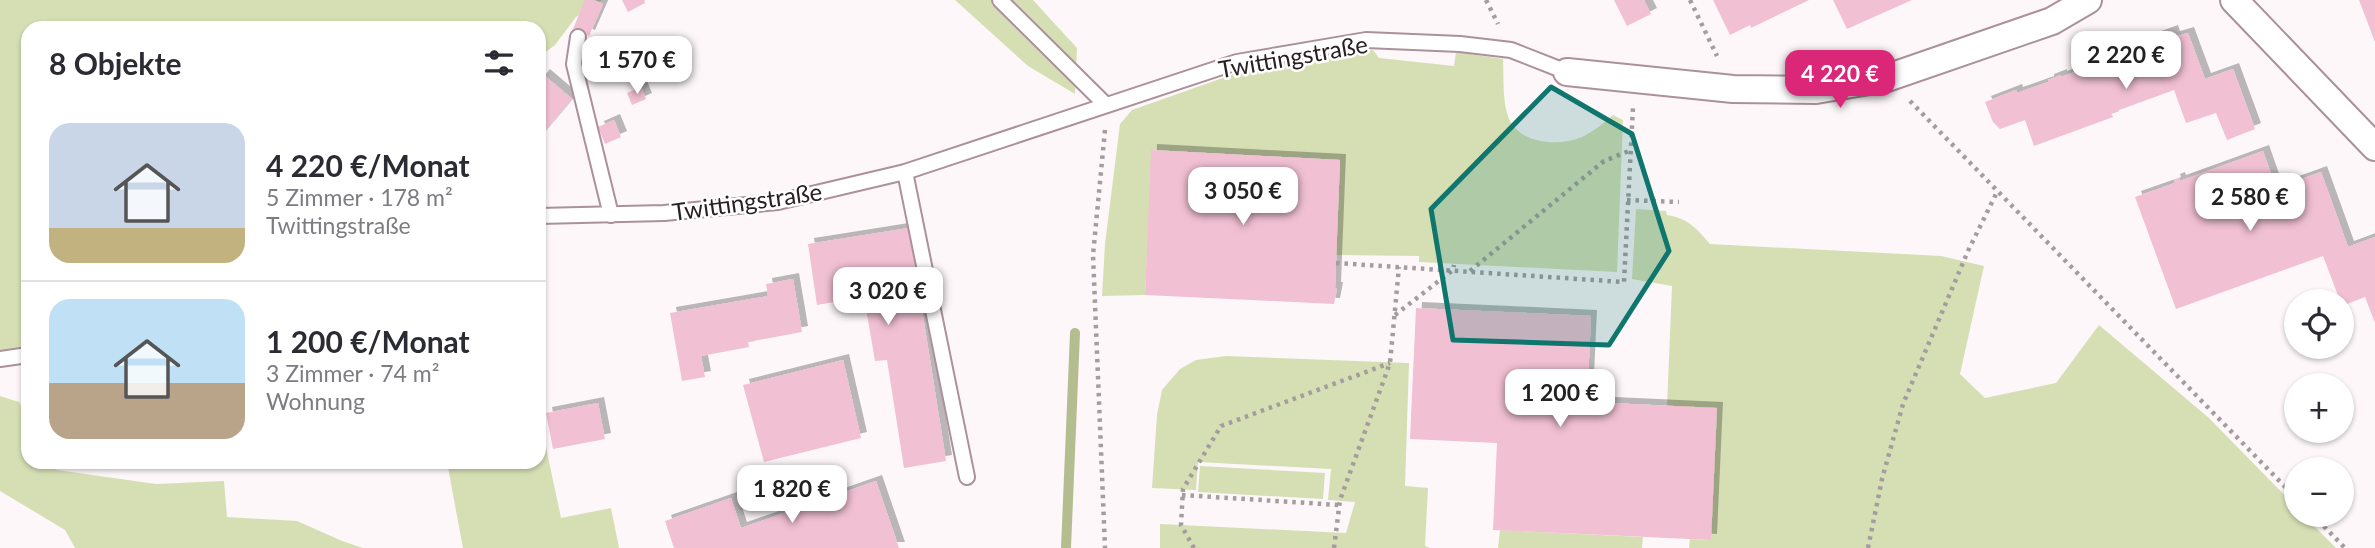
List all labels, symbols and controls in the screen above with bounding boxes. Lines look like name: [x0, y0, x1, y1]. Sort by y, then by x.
street label: Twittingstraße: [1216, 29, 1370, 83]
pin: 2 220 €: [2061, 32, 2191, 91]
pin: 1 570 €: [572, 36, 702, 96]
text: 2 220 €: [2087, 40, 2165, 68]
icon: filters: [480, 44, 518, 82]
text: 8 Objekte: [49, 45, 181, 81]
text: 1 570 €: [598, 45, 676, 73]
pin: 4 220 €: [1775, 50, 1905, 110]
text: 4 220 €: [1801, 59, 1879, 87]
text: 4 220 €/Monat: [266, 147, 470, 183]
icon: home: [105, 151, 189, 235]
pin: 3 050 €: [1178, 168, 1308, 227]
pin: 2 580 €: [2185, 174, 2315, 233]
street label: Twittingstraße: [670, 176, 824, 226]
text: 3 050 €: [1204, 176, 1282, 204]
text: 2 580 €: [2211, 182, 2289, 210]
text: 5 Zimmer · 178 m²: [266, 183, 453, 211]
text: Twittingstraße: [266, 211, 411, 239]
pin: 3 020 €: [823, 268, 953, 327]
text: 3 020 €: [849, 276, 927, 304]
map controls: [2284, 289, 2354, 527]
button: locate: [2284, 289, 2354, 359]
text: 1 200 €/Monat: [266, 323, 470, 359]
icon: home: [105, 327, 189, 411]
text: 3 Zimmer · 74 m²: [266, 359, 439, 387]
pin: 1 200 €: [1495, 370, 1625, 429]
button: +: [2284, 373, 2354, 443]
text: 1 200 €: [1521, 378, 1599, 406]
text: Wohnung: [266, 387, 365, 415]
button: −: [2284, 457, 2354, 527]
pin: 1 820 €: [727, 466, 857, 525]
text: 1 820 €: [753, 474, 831, 502]

